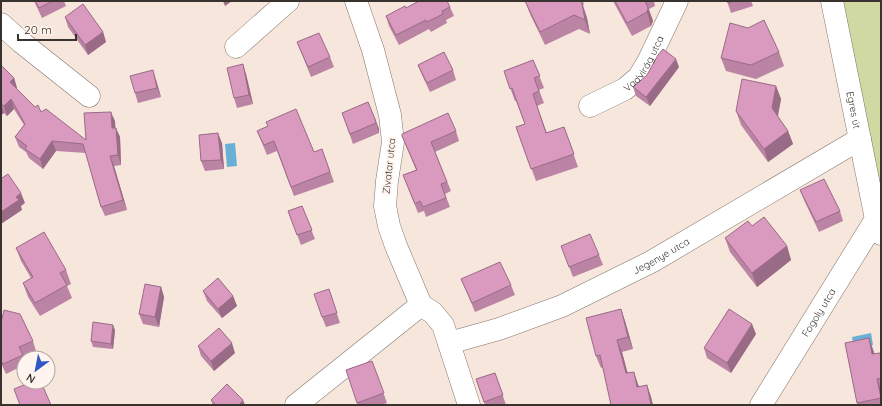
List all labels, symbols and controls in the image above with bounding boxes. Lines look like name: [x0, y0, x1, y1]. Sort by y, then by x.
scale bar: [18, 16, 76, 42]
text: 20 m: [24, 22, 52, 37]
street label: Vadvirág utca: [620, 33, 666, 94]
street label: Egres út: [844, 90, 864, 130]
street label: Zivatar utca: [380, 137, 398, 195]
street label: Jegenye utca: [630, 234, 692, 277]
street label: Fogoly utca: [798, 286, 838, 339]
north arrow: [16, 350, 56, 390]
text: N: [24, 370, 38, 387]

